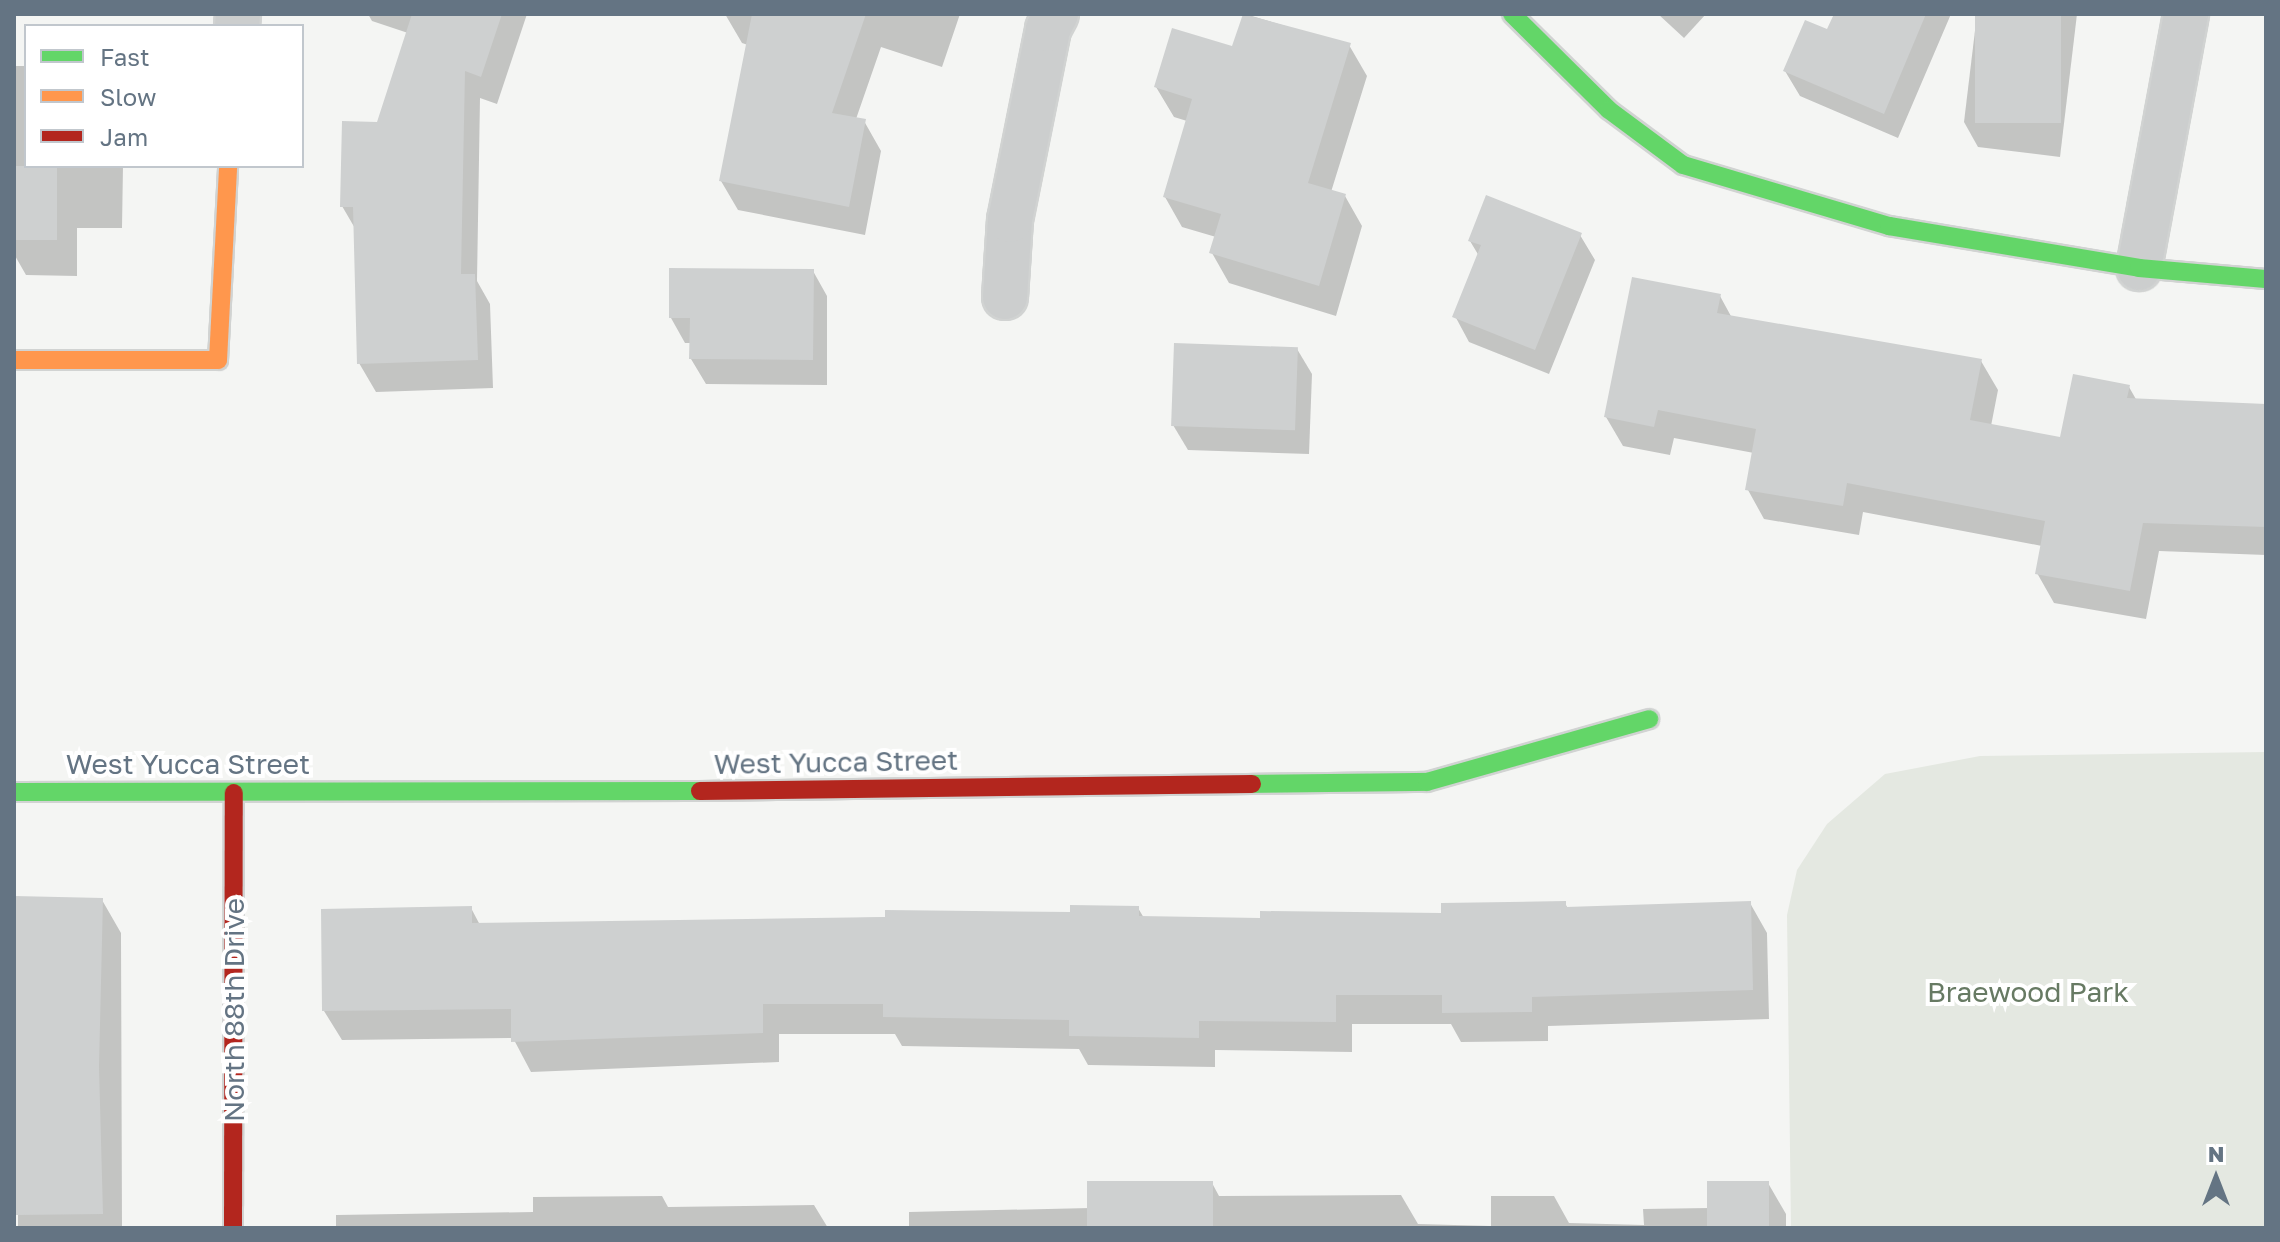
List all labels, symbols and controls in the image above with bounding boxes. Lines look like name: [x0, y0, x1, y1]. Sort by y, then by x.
legend: [24, 24, 304, 168]
text: Fast: [100, 42, 150, 71]
text: Slow: [100, 82, 156, 111]
text: Jam: [100, 122, 148, 151]
street label: West Yucca Street: [714, 743, 958, 781]
street label: West Yucca Street: [66, 747, 310, 781]
street label: North 88th Drive: [217, 898, 251, 1122]
park label: Braewood Park: [1927, 975, 2129, 1009]
north arrow: [2176, 1138, 2256, 1218]
text: N: [2208, 1140, 2224, 1167]

